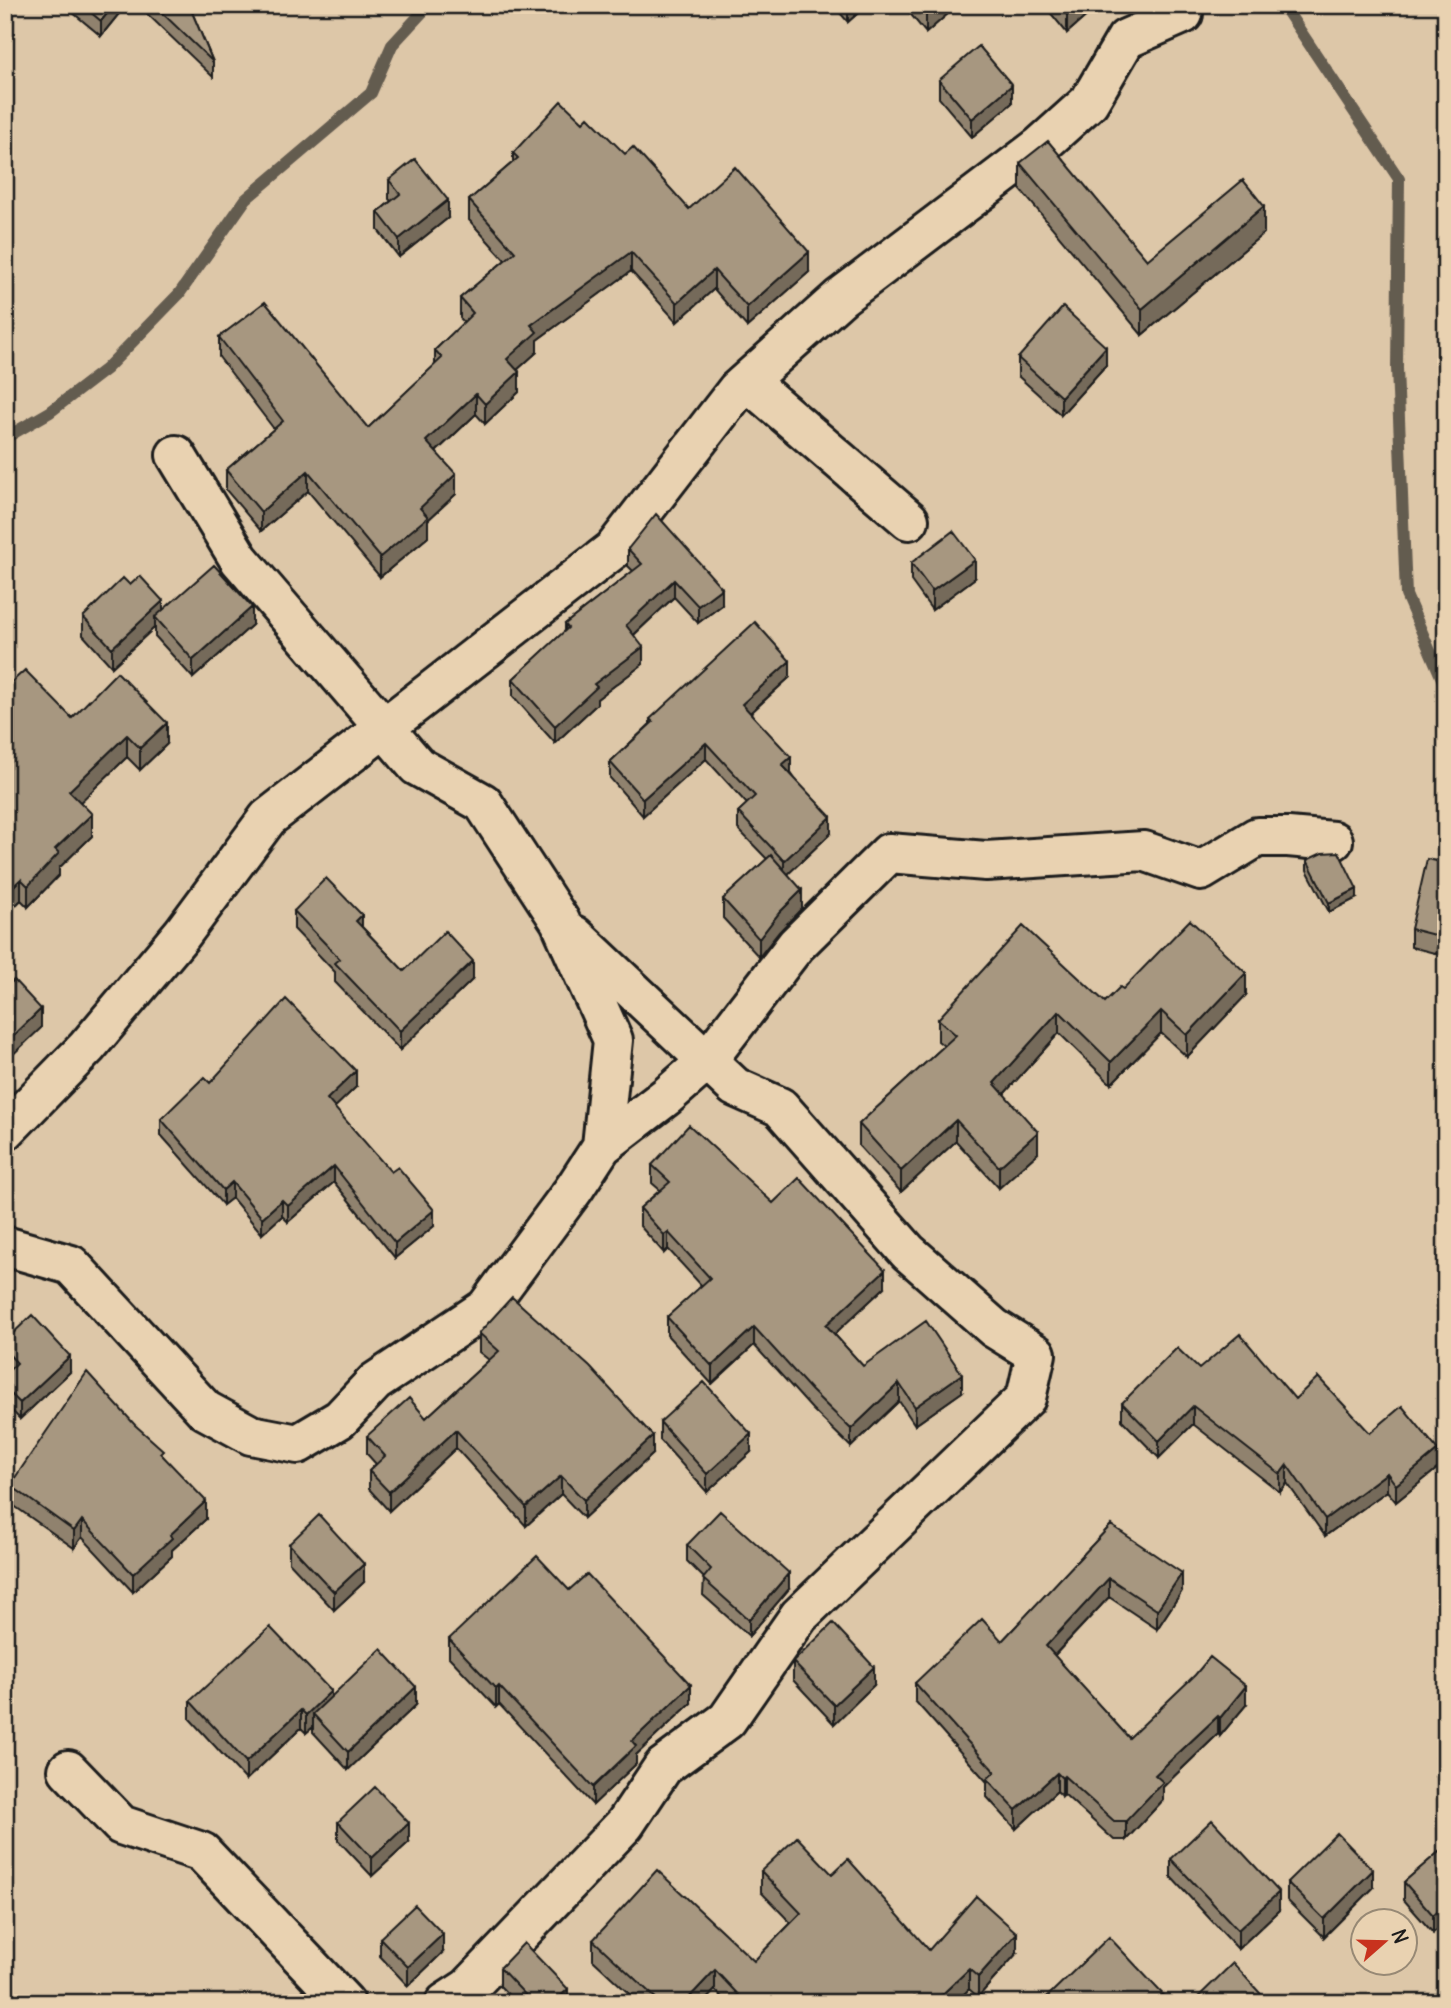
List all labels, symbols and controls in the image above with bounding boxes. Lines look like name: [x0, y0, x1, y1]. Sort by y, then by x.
north arrow: [1350, 1906, 1420, 1976]
text: N: [1386, 1926, 1413, 1946]

